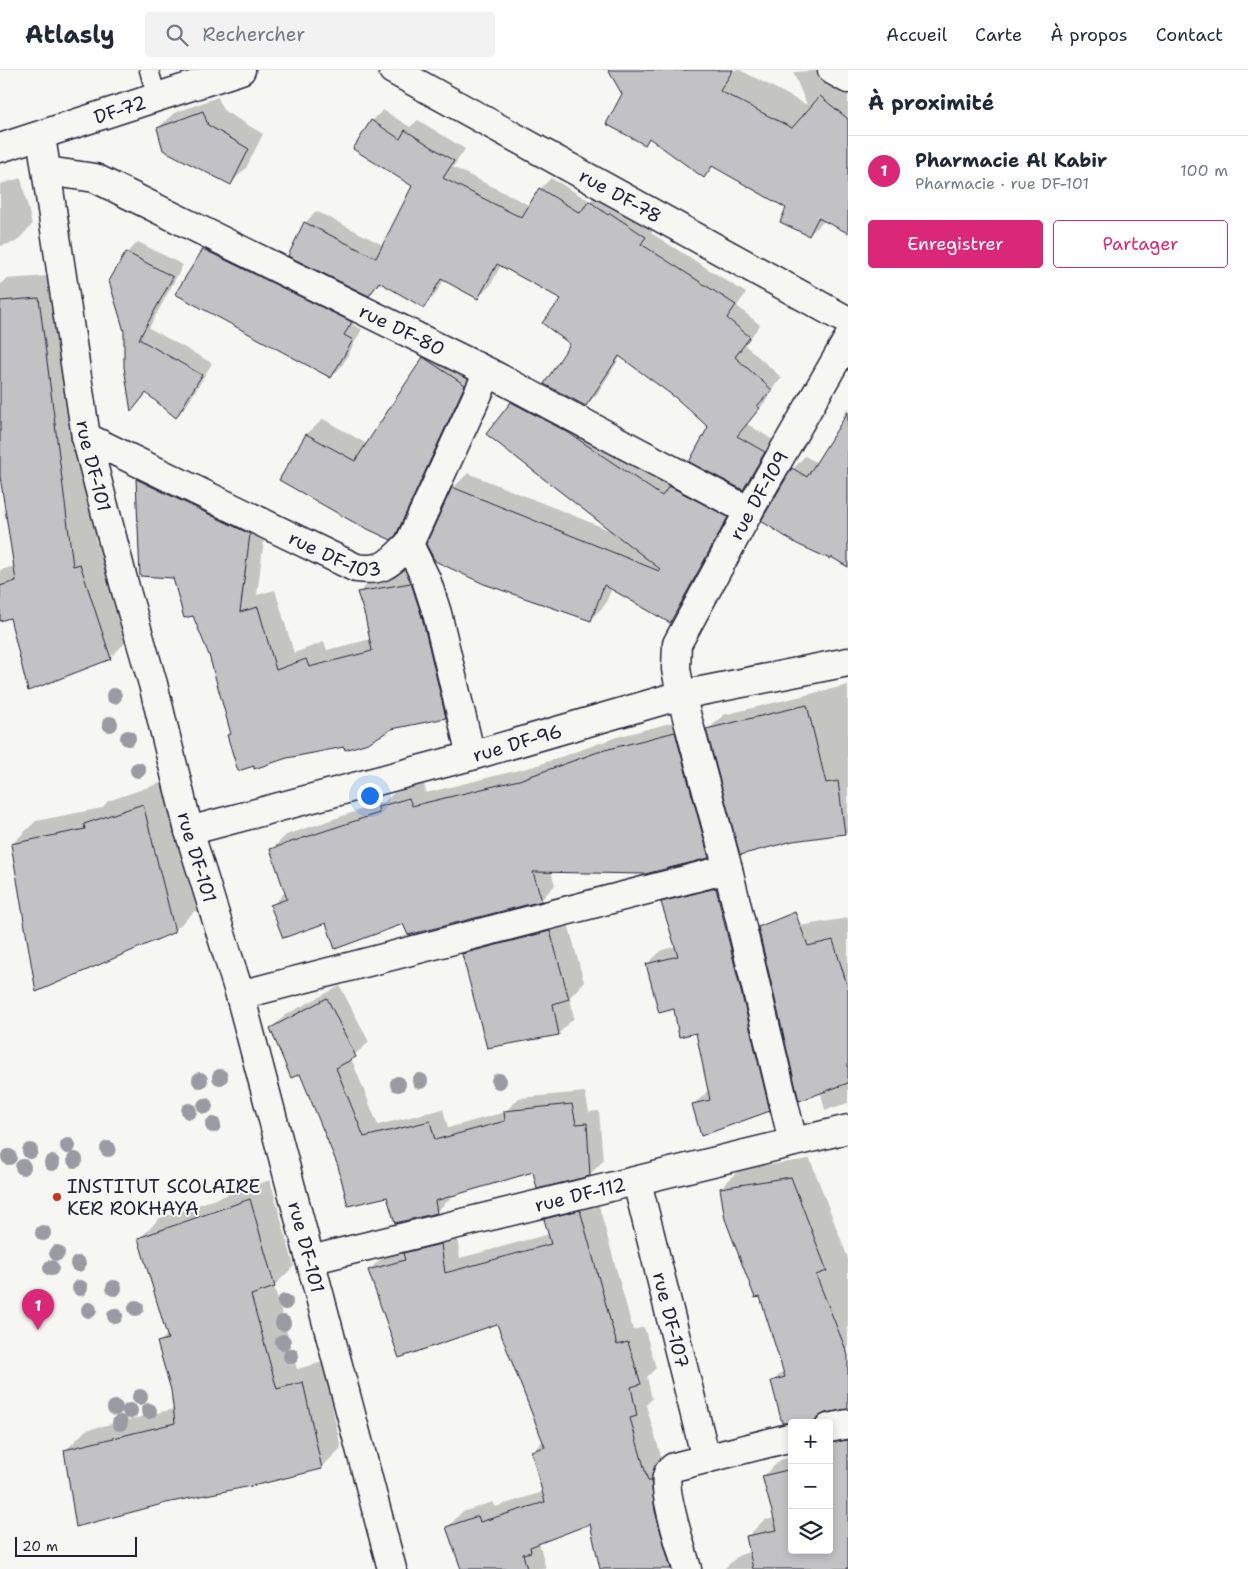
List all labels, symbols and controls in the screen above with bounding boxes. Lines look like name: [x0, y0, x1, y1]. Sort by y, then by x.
search box: [145, 12, 495, 57]
text: Atlasly: [25, 19, 115, 51]
icon: search: [163, 21, 191, 49]
text: Rechercher: [203, 22, 305, 47]
text: Accueil: [886, 23, 947, 47]
text: Carte: [975, 23, 1022, 47]
text: À propos: [1050, 23, 1128, 47]
text: Contact: [1156, 23, 1223, 47]
text: À proximité: [868, 89, 994, 117]
street label: DF-72: [91, 90, 149, 130]
text: Pharmacie Al Kabir: [915, 148, 1107, 173]
text: 1: [880, 160, 888, 181]
text: 100 m: [1180, 160, 1228, 181]
street label: rue DF-78: [575, 163, 666, 229]
text: Pharmacie · rue DF-101: [915, 173, 1089, 194]
button: Enregistrer: [868, 220, 1043, 268]
button: Partager: [1053, 220, 1228, 268]
street label: rue DF-80: [355, 298, 449, 362]
street label: rue DF-101: [71, 418, 117, 514]
street label: rue DF-109: [724, 446, 794, 544]
street label: rue DF-103: [284, 525, 383, 582]
street label: rue DF-96: [470, 718, 565, 768]
your location: [357, 783, 383, 809]
street label: rue DF-101: [172, 809, 222, 906]
street label: rue DF-112: [532, 1172, 628, 1218]
place label: INSTITUT SCOLAIRE KER ROKHAYA: [67, 1174, 261, 1221]
marker: INSTITUT SCOLAIRE KER ROKHAYA: [51, 1191, 63, 1203]
street label: rue DF-101: [282, 1199, 330, 1295]
street label: rue DF-107: [647, 1269, 695, 1371]
pin: 1: [22, 1289, 54, 1330]
map controls: [788, 1419, 833, 1554]
button: +: [788, 1419, 833, 1464]
button: −: [788, 1464, 833, 1509]
button: layers: [788, 1509, 833, 1554]
scale bar: [15, 1534, 138, 1557]
text: 20 m: [22, 1537, 58, 1555]

